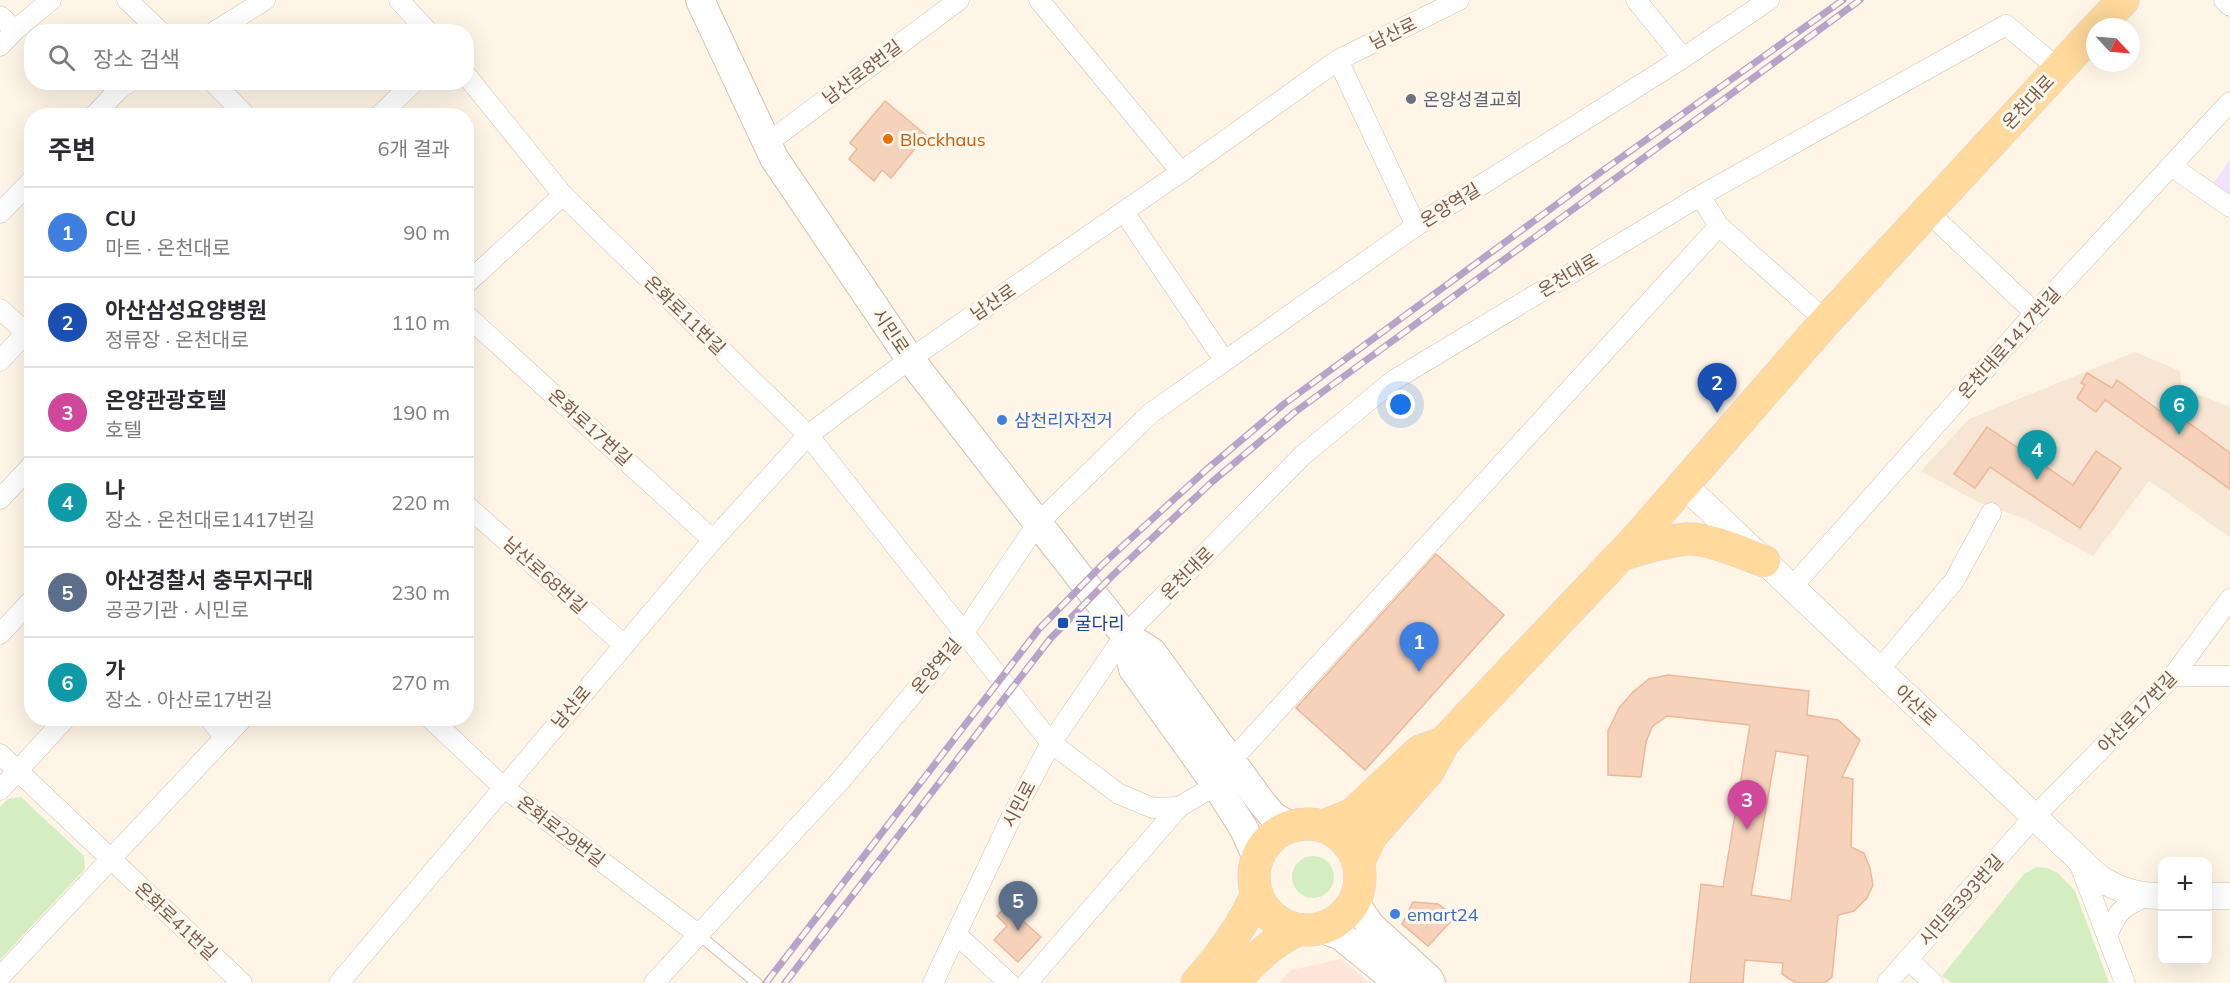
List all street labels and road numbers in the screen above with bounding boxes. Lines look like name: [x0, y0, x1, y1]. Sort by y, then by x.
street label: 남산로: [1366, 12, 1420, 54]
street label: 남산로8번길: [818, 35, 906, 109]
street label: 온천대로: [1997, 70, 2059, 134]
street label: 온양역길: [1416, 178, 1484, 232]
street label: 온천대로: [1534, 248, 1602, 302]
street label: 온화로11번길: [639, 270, 731, 360]
street label: 남산로: [966, 279, 1020, 325]
street label: 온천대로1417번길: [1953, 282, 2065, 404]
street label: 시민로: [868, 304, 914, 358]
street label: 온화로17번길: [544, 384, 636, 470]
street label: 남산로68번길: [499, 532, 591, 618]
street label: 온천대로: [1155, 541, 1219, 605]
street label: 온양역길: [906, 633, 966, 699]
street label: 아산로17번길: [2092, 666, 2182, 758]
street label: 아산로: [1890, 680, 1942, 730]
street label: 남산로: [546, 681, 596, 733]
street label: 시민로: [997, 777, 1041, 831]
street label: 온화로29번길: [512, 790, 610, 872]
street label: 시민로393번길: [1914, 849, 2008, 951]
street label: 온화로41번길: [130, 877, 222, 965]

